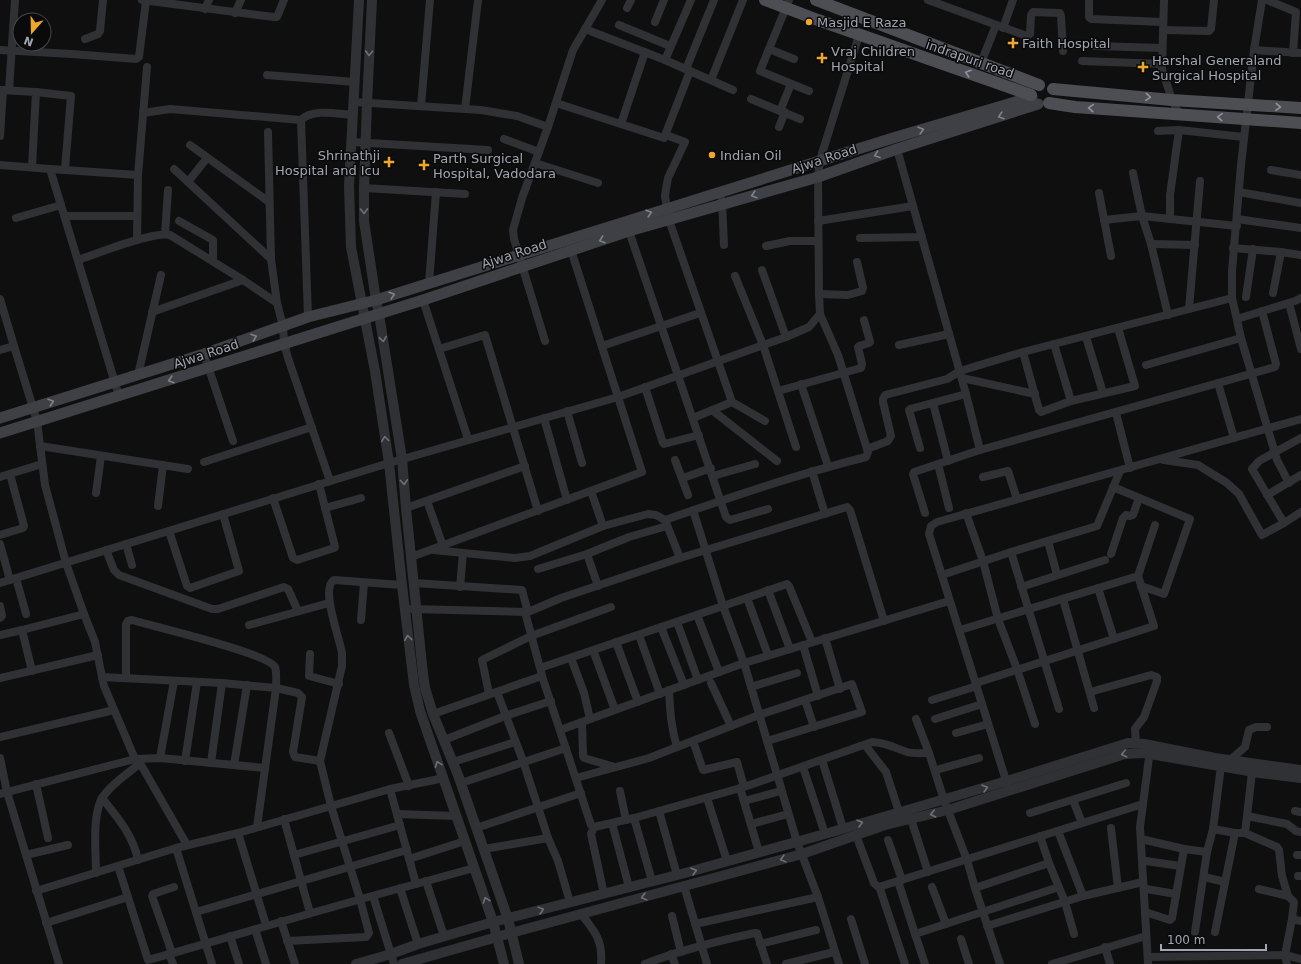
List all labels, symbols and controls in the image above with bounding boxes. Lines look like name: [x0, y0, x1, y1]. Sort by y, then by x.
north arrow: [12, 12, 52, 52]
place label: Masjid E Raza: [817, 15, 906, 30]
marker: Masjid E Raza: [804, 17, 814, 27]
text: N: [22, 33, 35, 49]
place label: Faith Hospital: [1022, 36, 1110, 51]
street label: indrapuri road: [924, 37, 1016, 81]
marker: Faith Hospital: [1007, 37, 1019, 49]
place label: Vraj Children Hospital: [831, 44, 915, 74]
one-way arrow: [365, 50, 374, 56]
marker: Vraj Children Hospital: [816, 52, 828, 64]
place label: Harshal Generaland Surgical Hospital: [1152, 53, 1282, 83]
marker: Harshal Generaland Surgical Hospital: [1137, 61, 1149, 73]
one-way arrow: [965, 69, 972, 78]
one-way arrow: [1145, 93, 1151, 102]
one-way arrow: [1275, 102, 1281, 111]
one-way arrow: [1088, 104, 1094, 113]
one-way arrow: [998, 111, 1005, 120]
one-way arrow: [1217, 112, 1223, 121]
one-way arrow: [917, 126, 924, 135]
street label: Ajwa Road: [789, 141, 859, 177]
place label: Shrinathji Hospital and Icu: [275, 148, 380, 178]
place label: Indian Oil: [720, 148, 782, 163]
marker: Indian Oil: [707, 150, 717, 160]
place label: Parth Surgical Hospital, Vadodara: [433, 151, 556, 181]
one-way arrow: [874, 151, 881, 159]
marker: Shrinathji Hospital and Icu: [383, 156, 395, 168]
marker: Parth Surgical Hospital, Vadodara: [418, 159, 430, 171]
one-way arrow: [750, 190, 757, 199]
one-way arrow: [360, 208, 368, 214]
one-way arrow: [646, 209, 653, 218]
one-way arrow: [599, 235, 606, 244]
street label: Ajwa Road: [479, 236, 549, 272]
one-way arrow: [388, 291, 395, 300]
one-way arrow: [251, 333, 258, 341]
street label: Ajwa Road: [171, 336, 241, 372]
one-way arrow: [378, 336, 387, 342]
one-way arrow: [168, 375, 175, 383]
one-way arrow: [47, 398, 54, 407]
one-way arrow: [381, 436, 390, 442]
one-way arrow: [400, 479, 408, 485]
one-way arrow: [404, 635, 413, 641]
one-way arrow: [1121, 750, 1128, 758]
one-way arrow: [435, 760, 443, 767]
one-way arrow: [981, 784, 988, 793]
one-way arrow: [930, 809, 937, 817]
one-way arrow: [857, 820, 863, 828]
one-way arrow: [779, 855, 786, 863]
one-way arrow: [691, 867, 698, 875]
one-way arrow: [640, 892, 647, 901]
one-way arrow: [482, 896, 490, 903]
one-way arrow: [538, 906, 545, 915]
scale bar: [1161, 926, 1266, 952]
text: 100 m: [1167, 933, 1205, 947]

